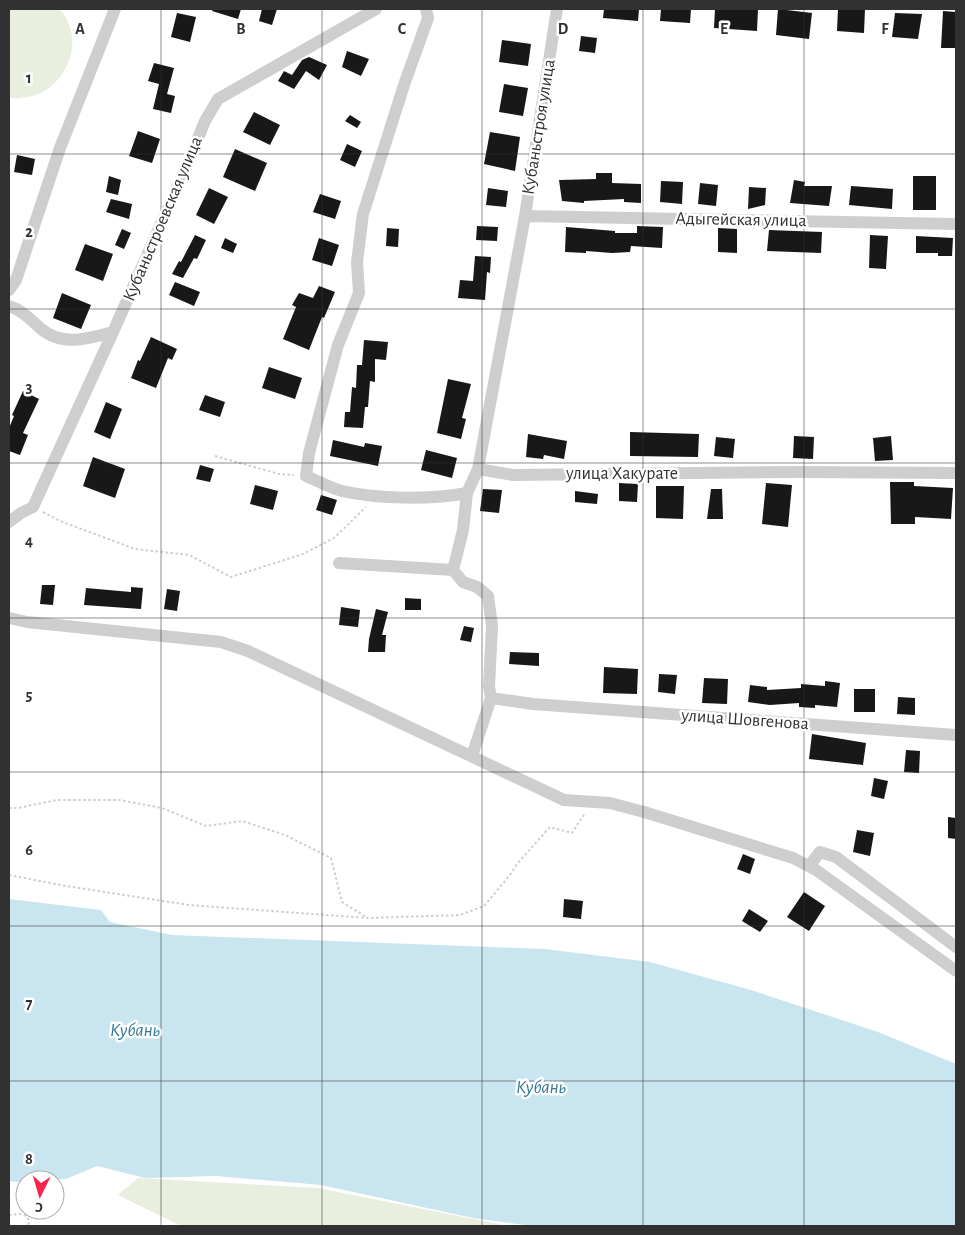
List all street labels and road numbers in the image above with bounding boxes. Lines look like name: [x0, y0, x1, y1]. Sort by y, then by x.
street label: Кубаньстроя улица: [518, 58, 559, 196]
street label: Кубаньстроевская улица: [119, 133, 206, 304]
street label: Адыгейская улица: [675, 210, 807, 230]
street label: улица Хакурате: [565, 465, 678, 483]
street label: улица Шовгенова: [680, 706, 809, 733]

